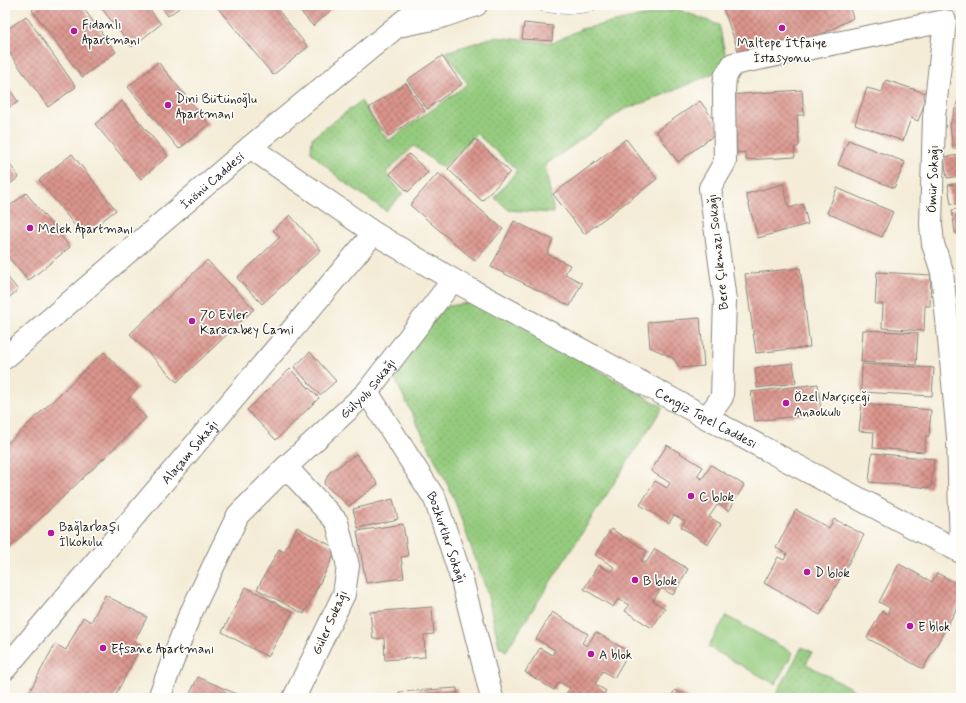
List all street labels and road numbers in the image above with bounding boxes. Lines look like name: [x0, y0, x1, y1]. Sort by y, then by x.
street label: Ömür Sokağı: [924, 145, 943, 213]
street label: İnönü Caddesi: [177, 149, 248, 213]
street label: Bere Çıkmazı Sokağı: [704, 193, 733, 311]
street label: Gülyolu Sokağı: [337, 355, 400, 423]
street label: Cengiz Topel Caddesi: [651, 384, 759, 453]
street label: Alaçam Sokağı: [158, 417, 222, 488]
street label: Bozkurtlar Sokağı: [422, 489, 470, 585]
street label: Güler Sokağı: [309, 588, 352, 658]

